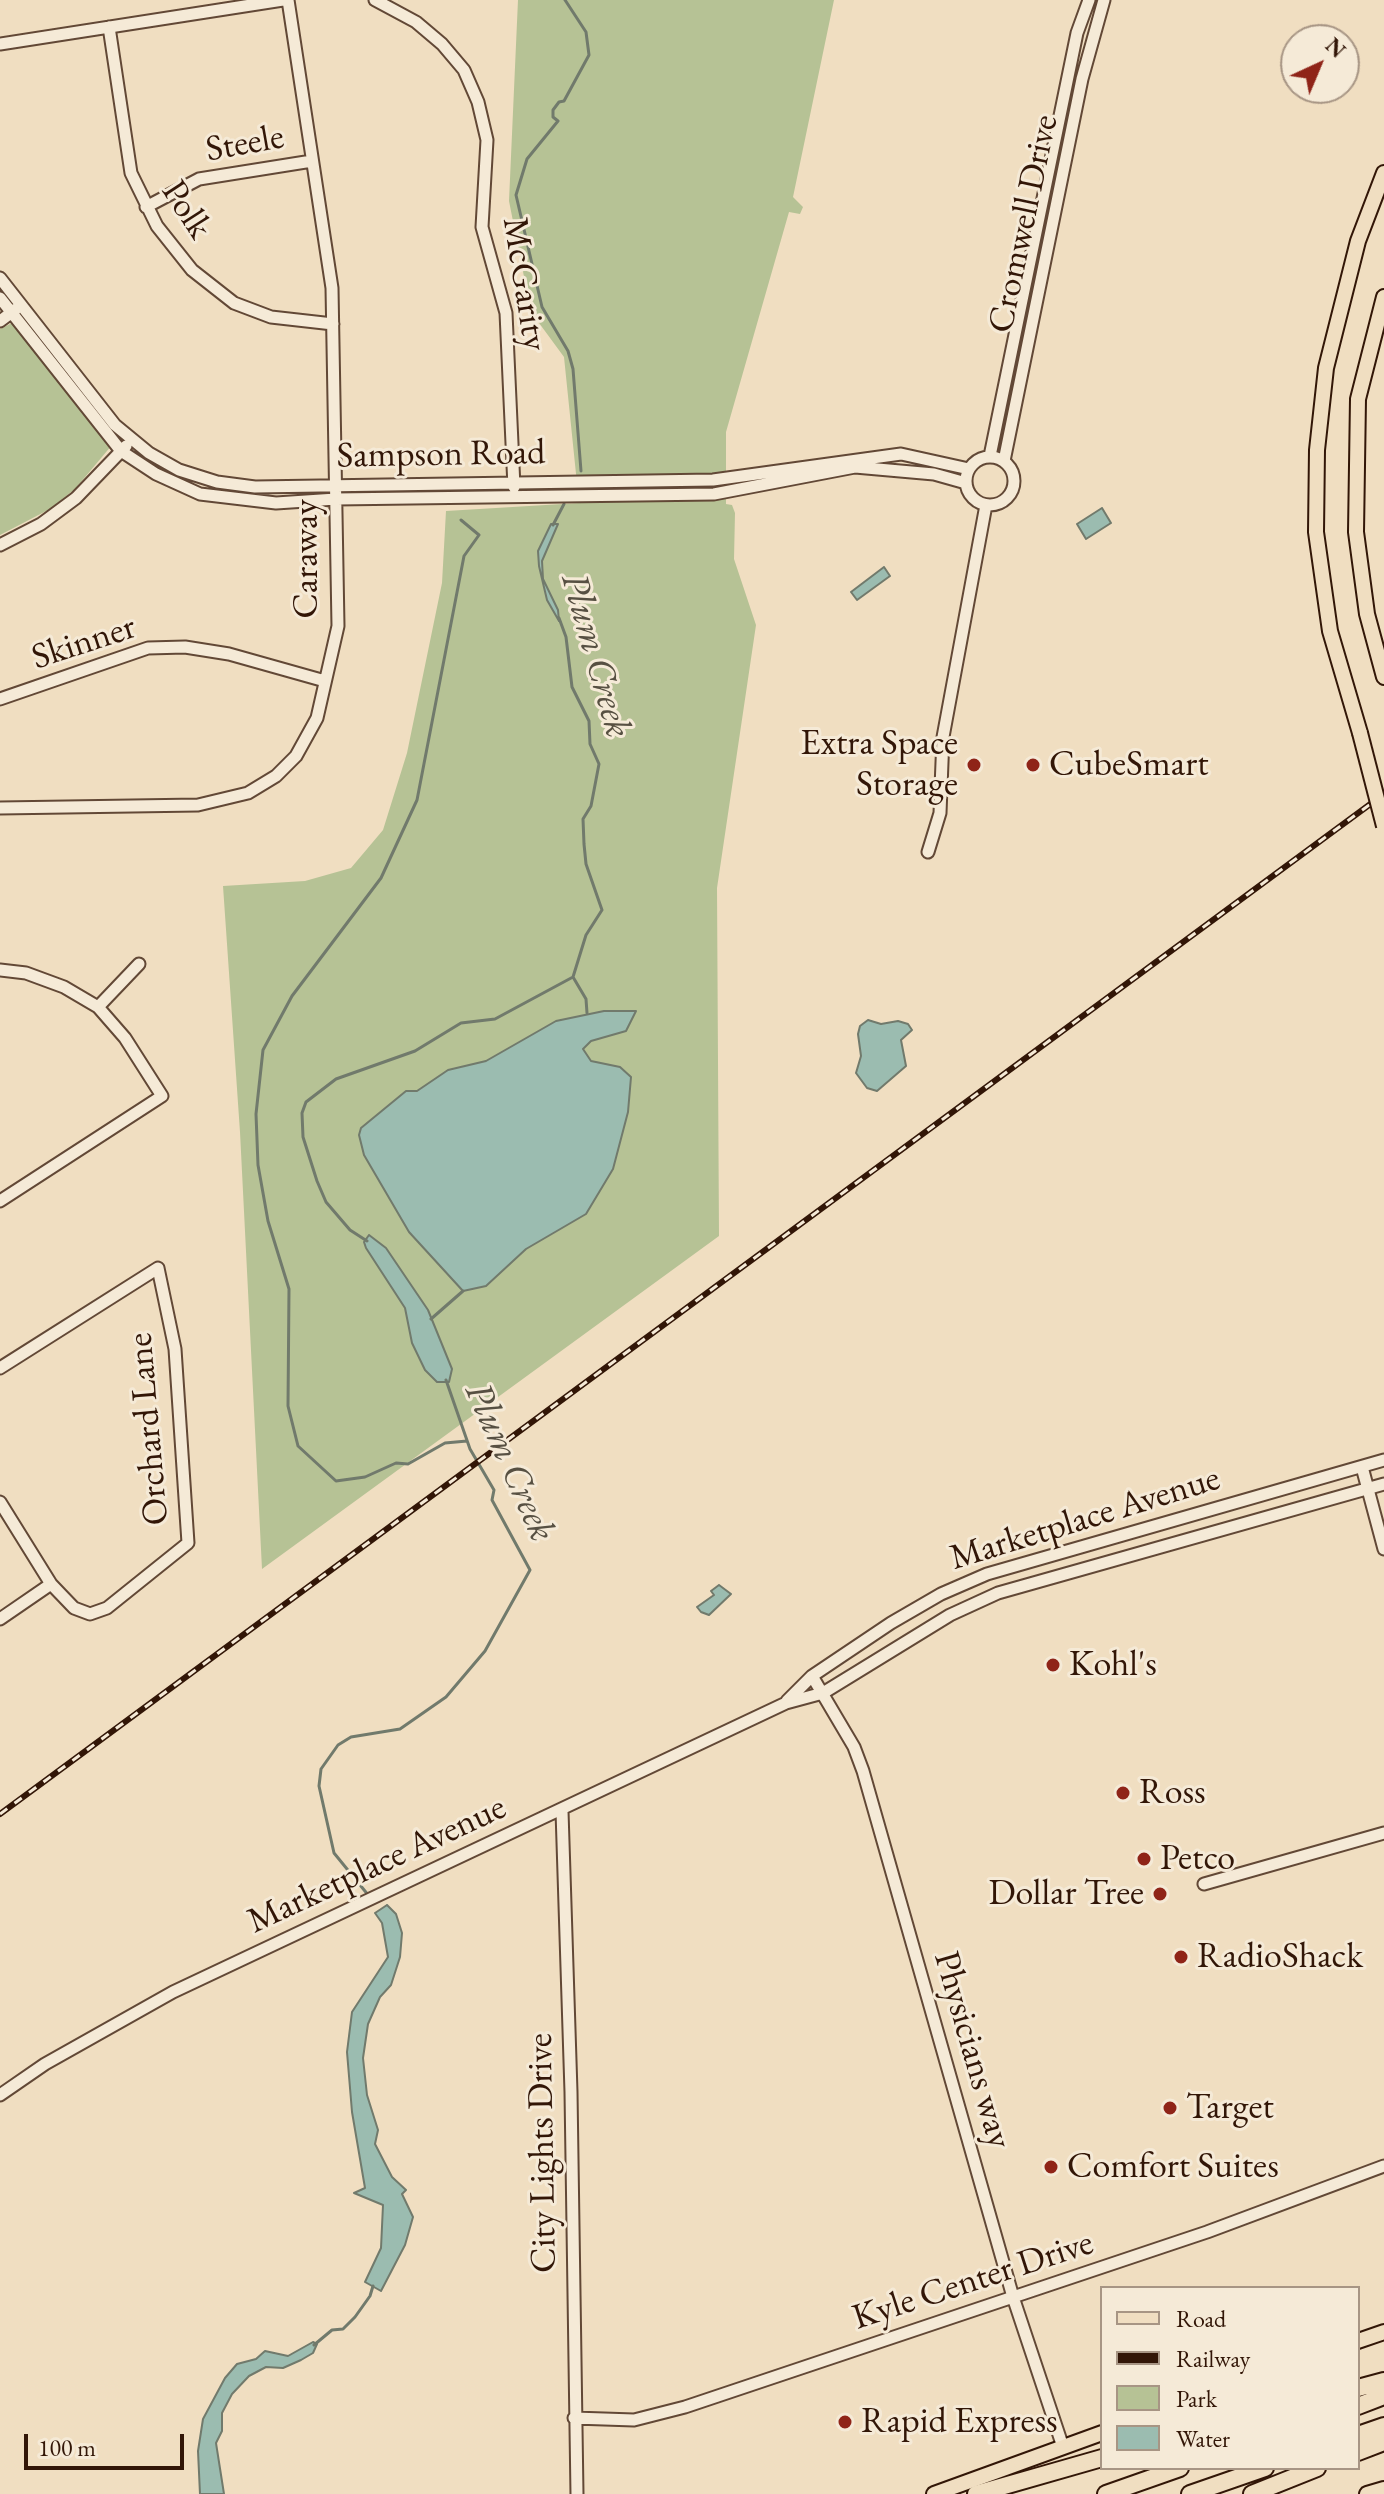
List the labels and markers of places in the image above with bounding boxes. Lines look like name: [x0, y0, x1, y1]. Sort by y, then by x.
place label: Extra Space Storage: [800, 722, 958, 807]
place label: CubeSmart: [1049, 743, 1209, 787]
marker: Extra Space Storage: [965, 756, 983, 774]
marker: CubeSmart: [1024, 756, 1042, 774]
place label: Kohl's: [1069, 1643, 1157, 1687]
marker: Kohl's: [1044, 1656, 1062, 1674]
place label: Ross: [1139, 1771, 1206, 1815]
marker: Ross: [1114, 1784, 1132, 1802]
place label: Petco: [1160, 1837, 1235, 1881]
marker: Petco: [1135, 1850, 1153, 1868]
place label: Dollar Tree: [988, 1872, 1144, 1916]
marker: Dollar Tree: [1151, 1885, 1169, 1903]
place label: RadioShack: [1197, 1935, 1363, 1979]
marker: RadioShack: [1172, 1948, 1190, 1966]
place label: Target: [1186, 2086, 1274, 2130]
marker: Target: [1161, 2099, 1179, 2117]
place label: Comfort Suites: [1067, 2145, 1279, 2189]
marker: Comfort Suites: [1042, 2158, 1060, 2176]
place label: Rapid Express: [861, 2400, 1058, 2444]
marker: Rapid Express: [836, 2413, 854, 2431]

